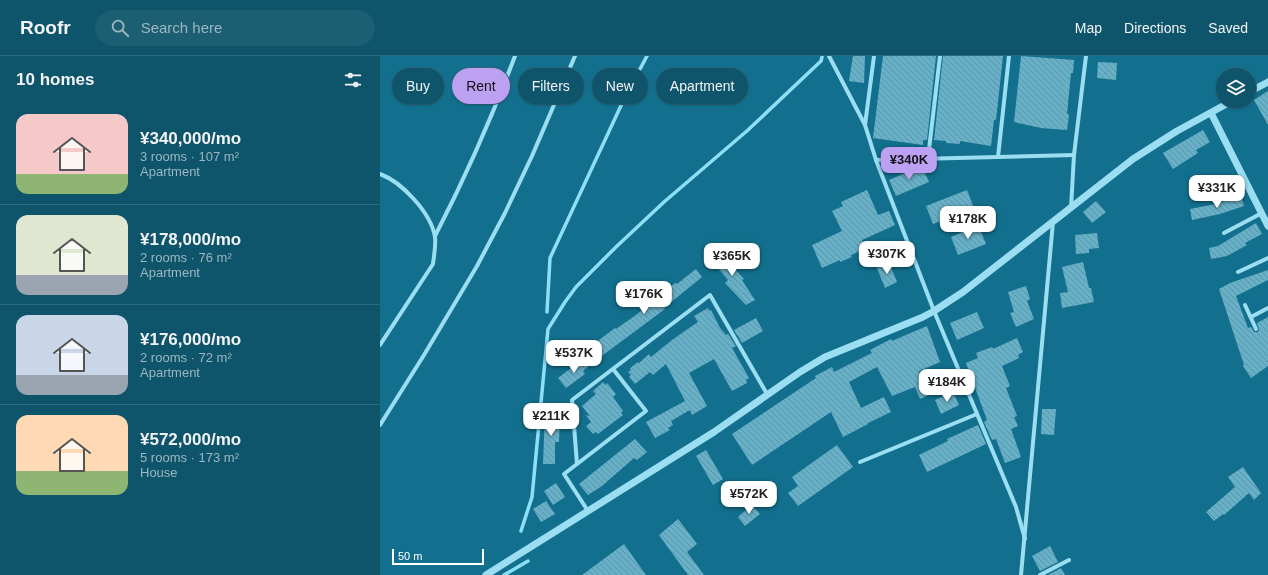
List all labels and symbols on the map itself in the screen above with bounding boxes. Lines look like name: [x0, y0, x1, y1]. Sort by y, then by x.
pin: ¥340K: [881, 147, 937, 181]
pin: ¥331K: [1189, 175, 1245, 209]
pin: ¥178K: [940, 206, 996, 240]
pin: ¥307K: [859, 241, 915, 275]
pin: ¥365K: [704, 243, 760, 277]
pin: ¥176K: [616, 281, 672, 315]
pin: ¥537K: [546, 340, 602, 374]
pin: ¥184K: [919, 369, 975, 403]
pin: ¥211K: [523, 403, 579, 437]
pin: ¥572K: [721, 481, 777, 515]
scale bar: [392, 547, 484, 566]

